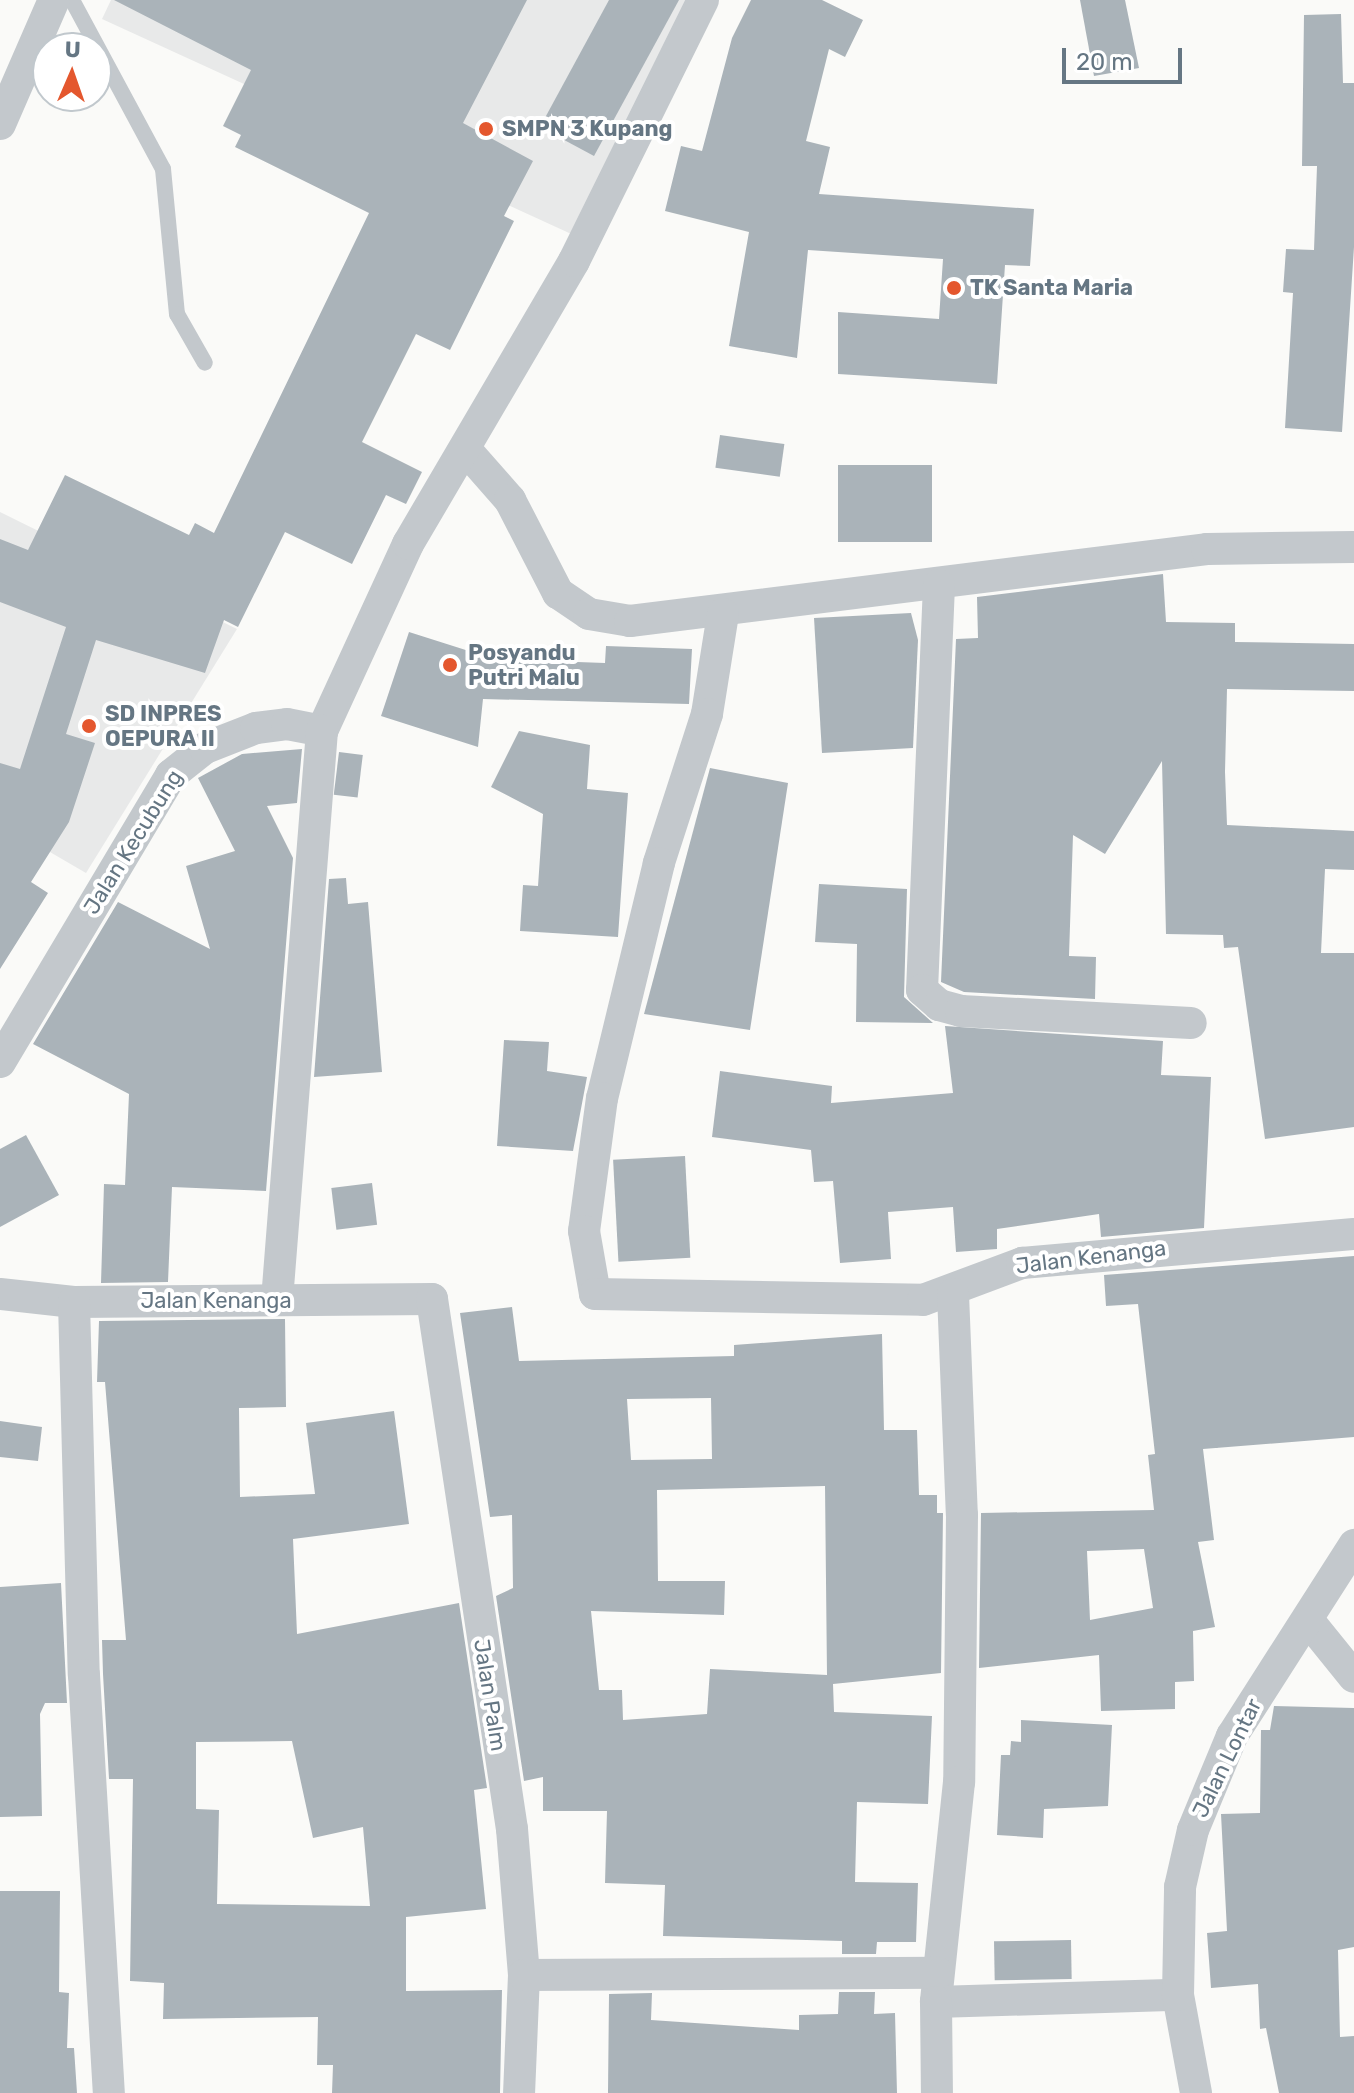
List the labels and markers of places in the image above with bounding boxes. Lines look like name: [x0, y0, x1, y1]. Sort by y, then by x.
place label: SMPN 3 Kupang: [502, 116, 673, 142]
marker: SMPN 3 Kupang: [477, 120, 495, 138]
place label: TK Santa Maria: [970, 275, 1133, 301]
marker: TK Santa Maria: [945, 279, 963, 297]
place label: Posyandu Putri Malu: [468, 639, 580, 690]
marker: Posyandu Putri Malu: [439, 654, 461, 676]
place label: SD INPRES OEPURA II: [105, 700, 222, 752]
marker: SD INPRES OEPURA II: [80, 717, 98, 735]

